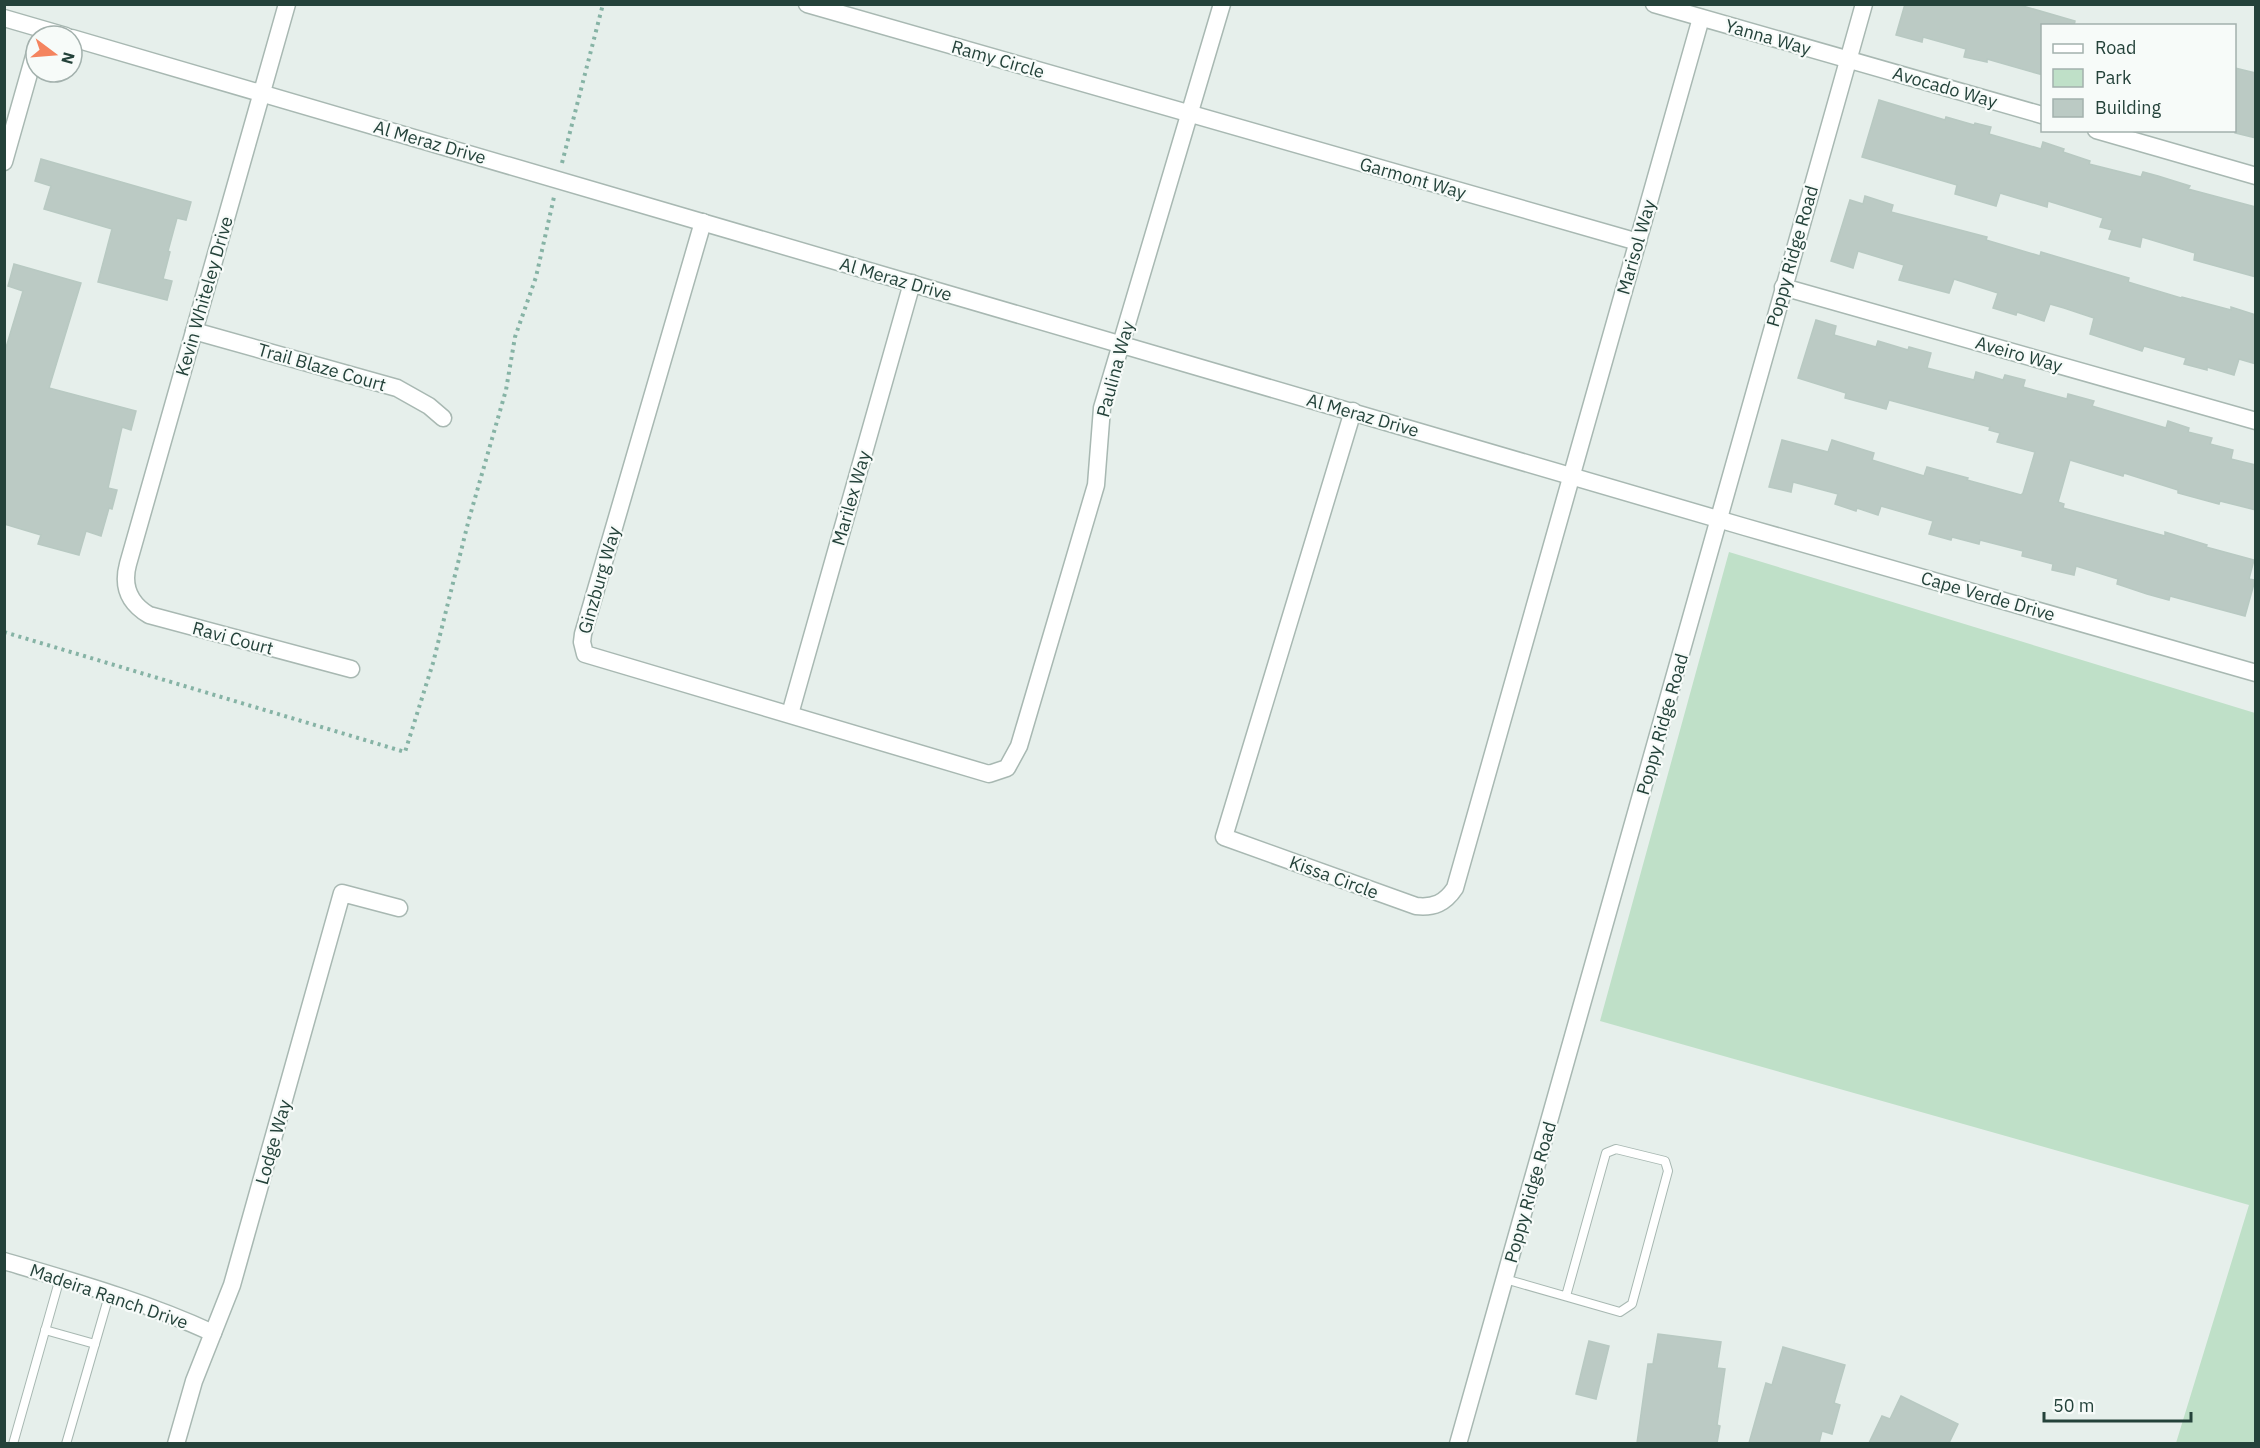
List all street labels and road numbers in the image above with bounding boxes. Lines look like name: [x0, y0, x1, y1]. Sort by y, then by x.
street label: Yanna Way: [1723, 14, 1814, 60]
street label: Ramy Circle: [949, 35, 1047, 83]
street label: Avocado Way: [1890, 61, 2000, 113]
street label: Al Meraz Drive: [371, 115, 489, 169]
street label: Garmont Way: [1357, 152, 1469, 204]
street label: Poppy Ridge Road: [1761, 183, 1823, 329]
street label: Marisol Way: [1611, 197, 1661, 297]
street label: Kevin Whiteley Drive: [170, 213, 238, 379]
street label: Al Meraz Drive: [837, 252, 955, 306]
street label: Paulina Way: [1091, 318, 1139, 420]
street label: Aveiro Way: [1973, 331, 2065, 377]
street label: Trail Blaze Court: [255, 338, 389, 396]
street label: Al Meraz Drive: [1304, 388, 1422, 442]
street label: Marilex Way: [826, 448, 876, 548]
street label: Ginzburg Way: [573, 524, 625, 636]
street label: Cape Verde Drive: [1918, 566, 2058, 626]
street label: Ravi Court: [190, 616, 276, 660]
street label: Poppy Ridge Road: [1631, 651, 1693, 797]
street label: Kissa Circle: [1286, 850, 1382, 904]
street label: Lodge Way: [250, 1097, 296, 1187]
street label: Poppy Ridge Road: [1499, 1119, 1561, 1265]
street label: Madeira Ranch Drive: [27, 1258, 191, 1334]

